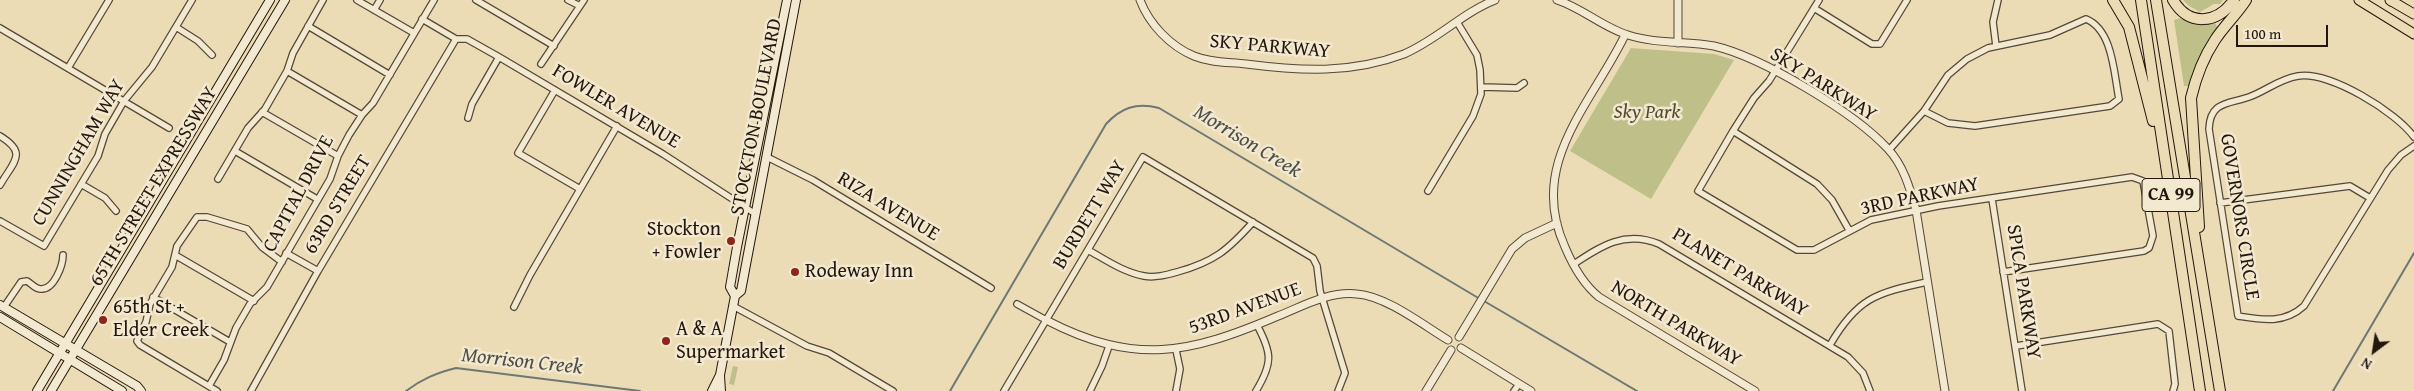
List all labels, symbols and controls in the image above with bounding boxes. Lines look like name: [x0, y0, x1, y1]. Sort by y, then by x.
scale bar: [2239, 15, 2332, 47]
street label: STOCKTON BOULEVARD: [726, 16, 788, 218]
text: 100 m: [2244, 23, 2281, 44]
street label: SKY PARKWAY: [1209, 30, 1331, 64]
street label: SKY PARKWAY: [1765, 43, 1881, 127]
street label: FOWLER AVENUE: [548, 59, 684, 155]
street label: CUNNINGHAM WAY: [27, 75, 131, 231]
street label: 65TH STREET EXPRESSWAY: [85, 83, 223, 291]
water label: Morrison Creek: [1188, 100, 1306, 184]
park label: Sky Park: [1614, 101, 1680, 125]
street label: CAPITAL DRIVE: [258, 132, 340, 256]
street label: GOVERNORS CIRCLE: [2214, 132, 2264, 302]
street label: 63RD STREET: [299, 151, 377, 259]
street label: BURDETT WAY: [1048, 156, 1132, 274]
street label: RIZA AVENUE: [833, 167, 943, 247]
street label: 3RD PARKWAY: [1859, 173, 1981, 221]
road number: CA 99: [2142, 178, 2200, 212]
place label: Stockton + Fowler: [647, 218, 721, 265]
street label: PLANET PARKWAY: [1668, 223, 1812, 323]
street label: SPICA PARKWAY: [2000, 223, 2046, 361]
marker: Stockton + Fowler: [725, 235, 737, 247]
place label: Rodeway Inn: [805, 260, 913, 284]
marker: Rodeway Inn: [789, 266, 801, 278]
street label: NORTH PARKWAY: [1606, 276, 1746, 372]
street label: 53RD AVENUE: [1186, 278, 1304, 340]
place label: 65th St + Elder Creek: [113, 296, 209, 343]
marker: 65th St + Elder Creek: [97, 314, 109, 326]
place label: A & A Supermarket: [676, 318, 785, 365]
north arrow: [2349, 326, 2399, 376]
marker: A & A Supermarket: [660, 335, 672, 347]
water label: Morrison Creek: [460, 343, 584, 381]
text: N: [2357, 353, 2375, 375]

